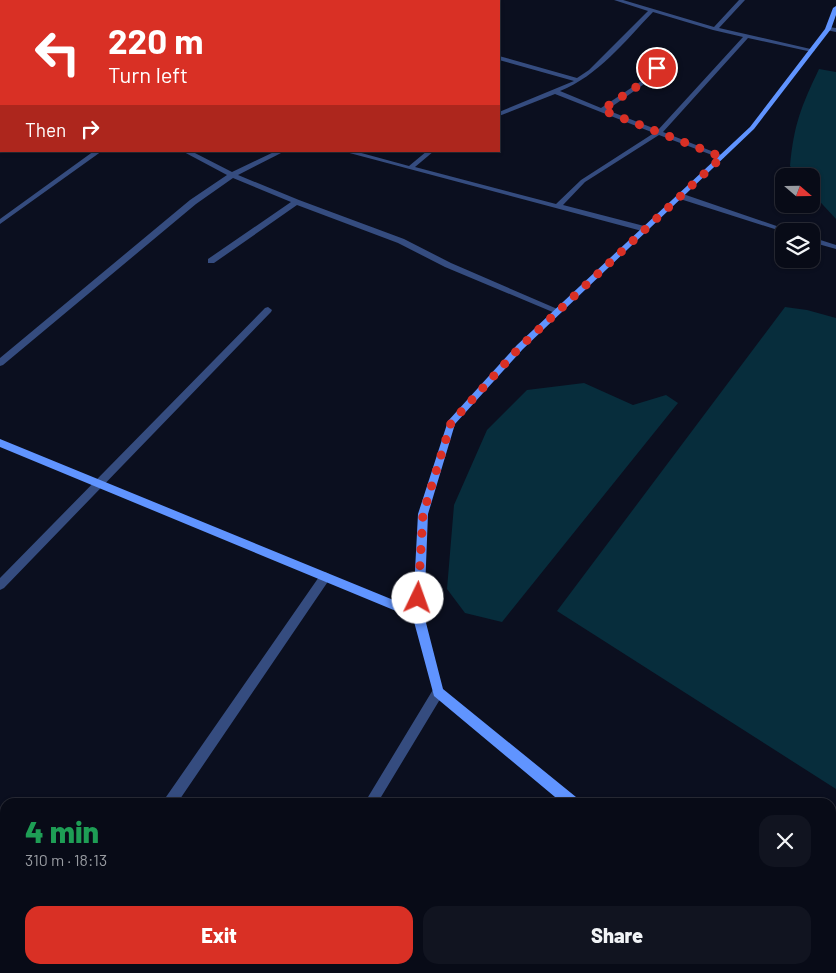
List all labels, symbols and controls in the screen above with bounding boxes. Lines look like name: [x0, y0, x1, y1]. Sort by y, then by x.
text: 220 m: [108, 19, 203, 61]
icon: left: [25, 20, 90, 85]
pin: [636, 47, 678, 89]
icon: arrive: [643, 54, 671, 82]
text: Turn left: [108, 61, 188, 87]
icon: right: [76, 115, 104, 143]
text: Then: [25, 118, 66, 141]
north arrow: [775, 168, 820, 212]
map controls: [775, 168, 820, 268]
button: layers: [775, 223, 820, 268]
position arrow: [391, 571, 443, 623]
text: 4 min: [25, 813, 99, 849]
button: close: [759, 815, 811, 867]
text: 310 m · 18:13: [25, 850, 107, 869]
button: Exit: [25, 906, 413, 964]
button: Share: [423, 906, 811, 964]

